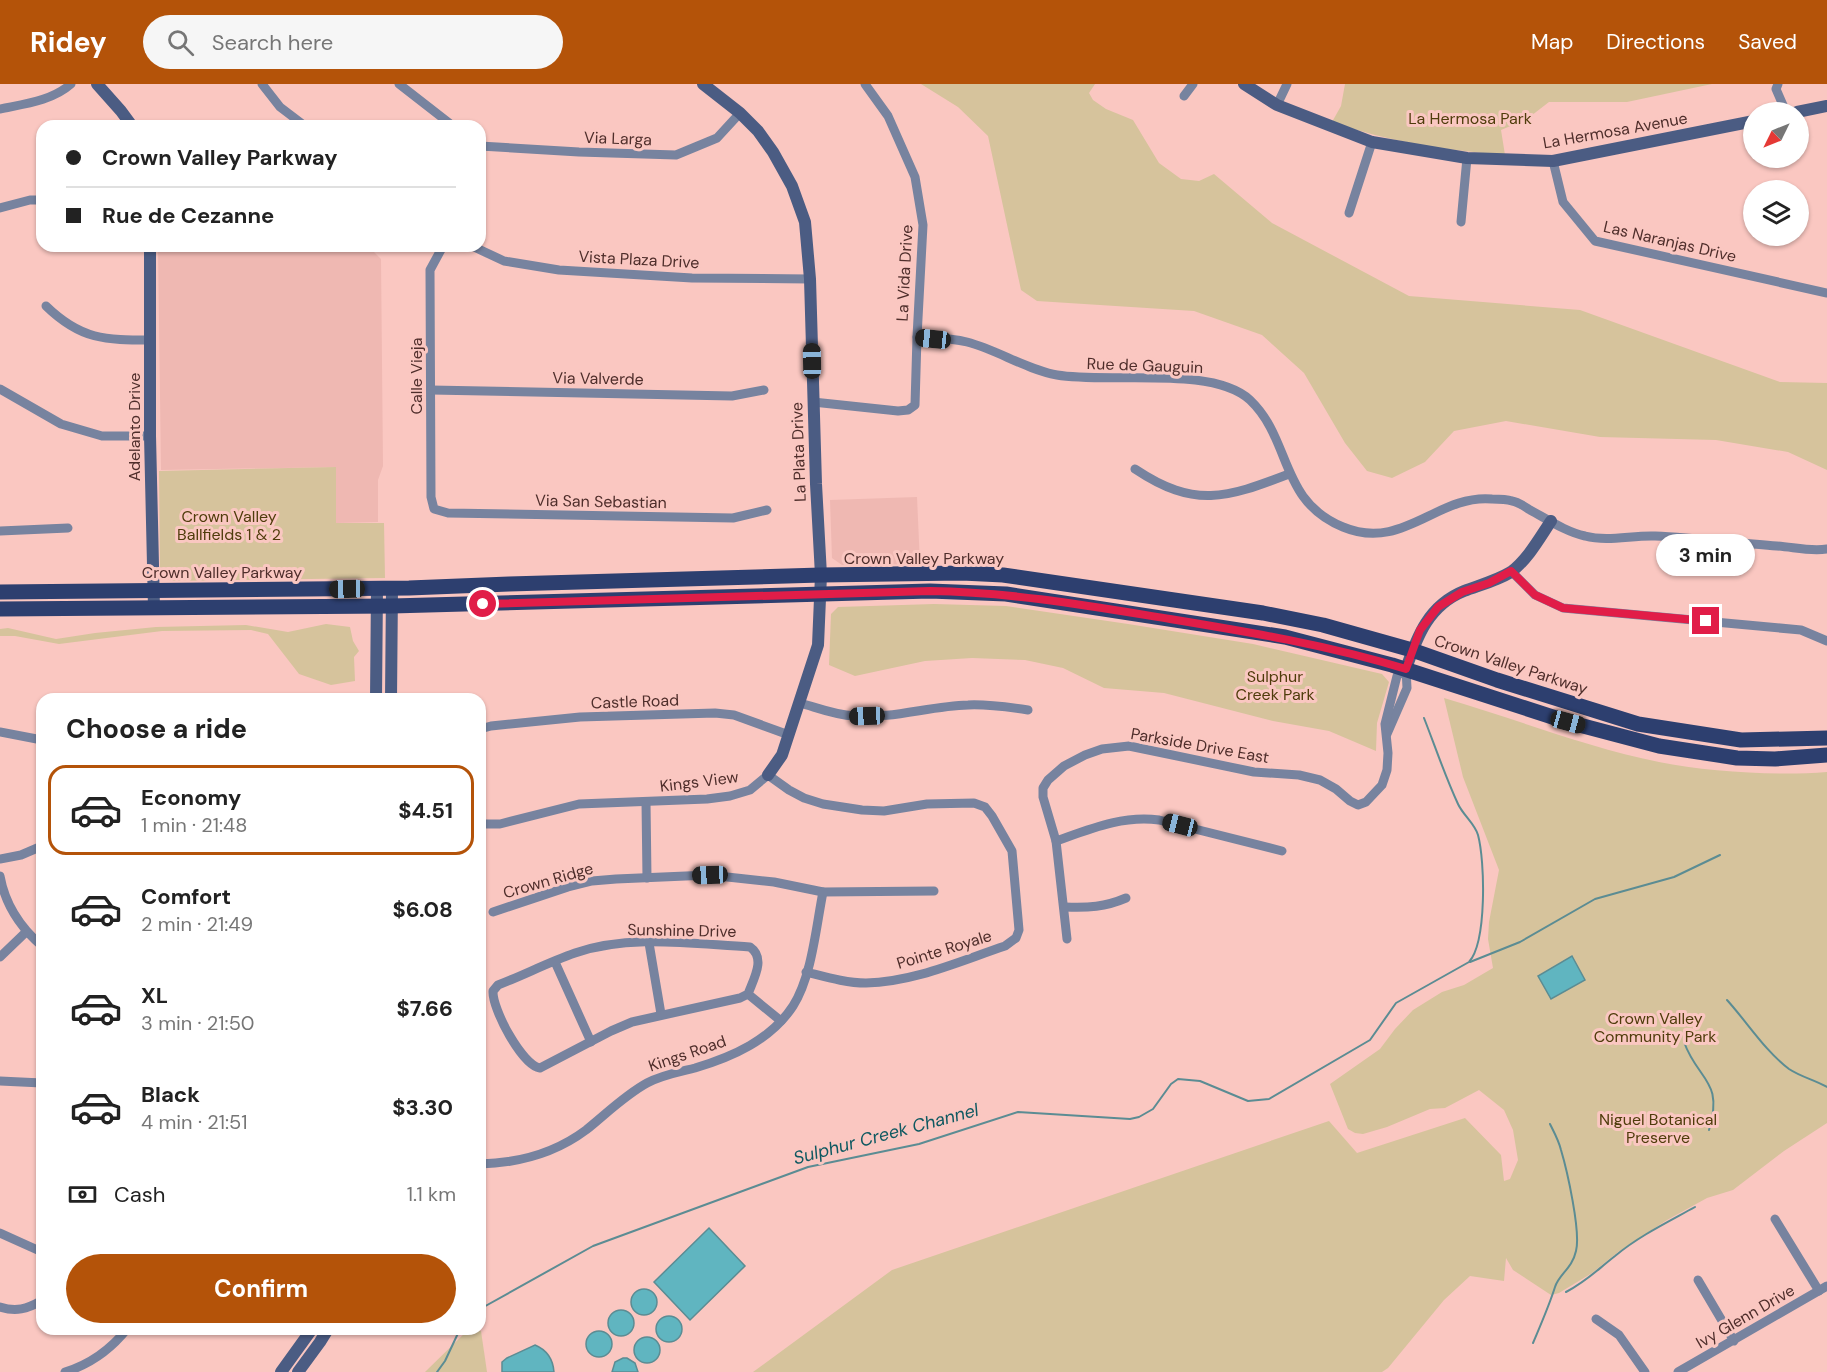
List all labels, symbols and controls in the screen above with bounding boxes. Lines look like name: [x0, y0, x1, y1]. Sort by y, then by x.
search box: [143, 15, 563, 69]
text: Ridey: [30, 24, 107, 61]
icon: search: [164, 26, 197, 59]
text: Search here: [212, 28, 333, 57]
text: Map: [1531, 28, 1573, 56]
text: Directions: [1606, 28, 1705, 56]
text: Saved: [1738, 28, 1797, 56]
north arrow: [1743, 102, 1809, 168]
map controls: [1743, 102, 1809, 246]
street label: La Hermosa Avenue: [1541, 107, 1689, 154]
park label: La Hermosa Park: [1408, 108, 1532, 129]
street label: Via Larga: [584, 127, 652, 150]
text: Crown Valley Parkway: [102, 143, 337, 172]
button: layers: [1743, 180, 1809, 246]
text: Rue de Cezanne: [102, 201, 274, 230]
street label: Las Naranjas Drive: [1601, 216, 1738, 267]
street label: La Vida Drive: [891, 224, 918, 322]
street label: Vista Plaza Drive: [578, 246, 700, 273]
car: [914, 328, 952, 350]
street label: Calle Vieja: [406, 338, 427, 414]
car: [803, 343, 821, 379]
street label: Rue de Gauguin: [1086, 353, 1204, 378]
street label: Via Valverde: [552, 367, 644, 390]
street label: Adelanto Drive: [124, 373, 145, 481]
street label: La Plata Drive: [786, 402, 811, 502]
street label: Via San Sebastian: [535, 490, 667, 513]
park label: Crown Valley Ballfields 1 & 2: [177, 506, 281, 545]
callout: 3 min: [1656, 534, 1756, 576]
text: 3 min: [1679, 542, 1732, 568]
street label: Crown Valley Parkway: [844, 548, 1004, 569]
street label: Crown Valley Parkway: [142, 562, 302, 583]
car: [329, 580, 365, 598]
route start: [469, 590, 496, 617]
route end: [1692, 607, 1719, 634]
street label: Crown Valley Parkway: [1431, 630, 1590, 699]
park label: Sulphur Creek Park: [1235, 666, 1315, 705]
street label: Castle Road: [591, 689, 680, 714]
car: [849, 706, 885, 726]
car: [1548, 709, 1588, 735]
text: Choose a ride: [66, 711, 247, 746]
street label: Parkside Drive East: [1129, 723, 1271, 768]
street label: Kings View: [659, 766, 740, 797]
icon: car: [69, 783, 123, 837]
text: Economy: [141, 783, 241, 812]
text: $4.51: [398, 796, 453, 825]
text: 1 min · 21:48: [141, 812, 247, 838]
car: [1160, 812, 1200, 838]
street label: Crown Ridge: [501, 858, 596, 903]
car: [692, 865, 728, 885]
icon: car: [69, 882, 123, 936]
text: Comfort: [141, 882, 231, 911]
text: $6.08: [392, 895, 453, 924]
text: 2 min · 21:49: [141, 911, 253, 937]
street label: Sunshine Drive: [627, 919, 737, 942]
street label: Pointe Royale: [894, 925, 994, 974]
icon: car: [69, 981, 123, 1035]
text: XL: [141, 981, 168, 1010]
text: $7.66: [396, 994, 453, 1023]
park label: Crown Valley Community Park: [1594, 1008, 1716, 1047]
text: 3 min · 21:50: [141, 1010, 255, 1036]
street label: Kings Road: [646, 1030, 729, 1077]
icon: car: [69, 1080, 123, 1134]
text: Black: [141, 1080, 200, 1109]
text: $3.30: [392, 1093, 453, 1122]
water label: Sulphur Creek Channel: [791, 1097, 982, 1170]
text: 4 min · 21:51: [141, 1109, 247, 1135]
park label: Niguel Botanical Preserve: [1599, 1109, 1717, 1148]
icon: cash: [66, 1178, 99, 1211]
text: Cash: [114, 1180, 165, 1209]
text: 1.1 km: [407, 1181, 456, 1207]
button: Confirm: [66, 1254, 456, 1323]
street label: Ivy Glenn Drive: [1692, 1280, 1798, 1353]

